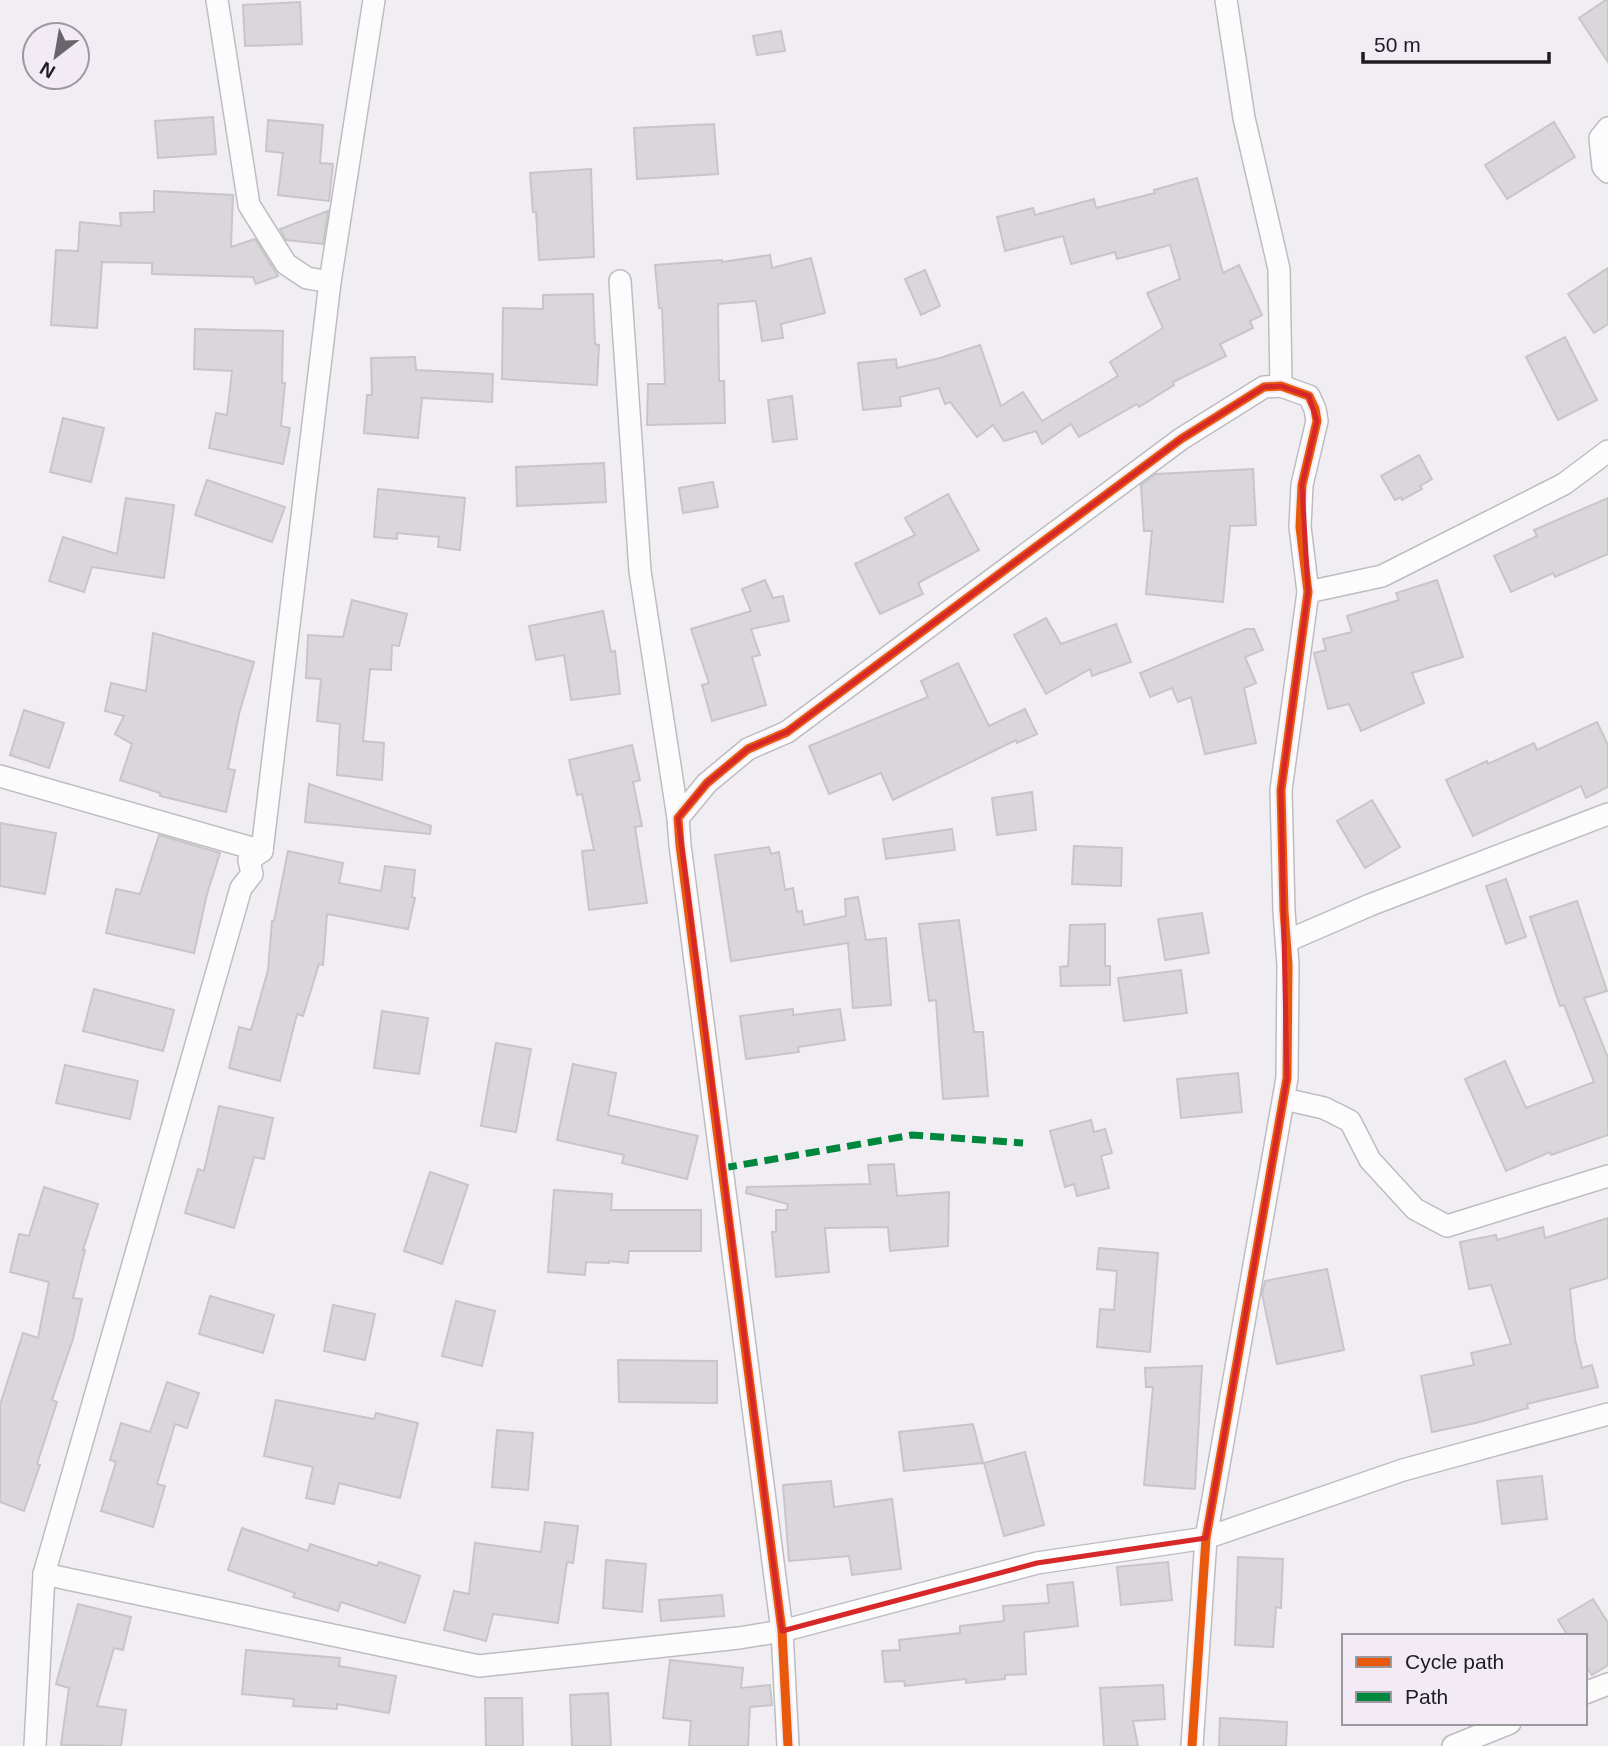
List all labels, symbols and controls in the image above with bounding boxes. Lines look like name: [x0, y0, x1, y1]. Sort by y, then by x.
north arrow: [21, 21, 91, 91]
scale bar: [1363, 21, 1548, 65]
text: 50 m: [1374, 33, 1421, 56]
text: N: [36, 58, 59, 83]
legend: [1342, 1634, 1587, 1725]
text: Cycle path: [1405, 1650, 1504, 1673]
text: Path: [1405, 1685, 1448, 1708]

